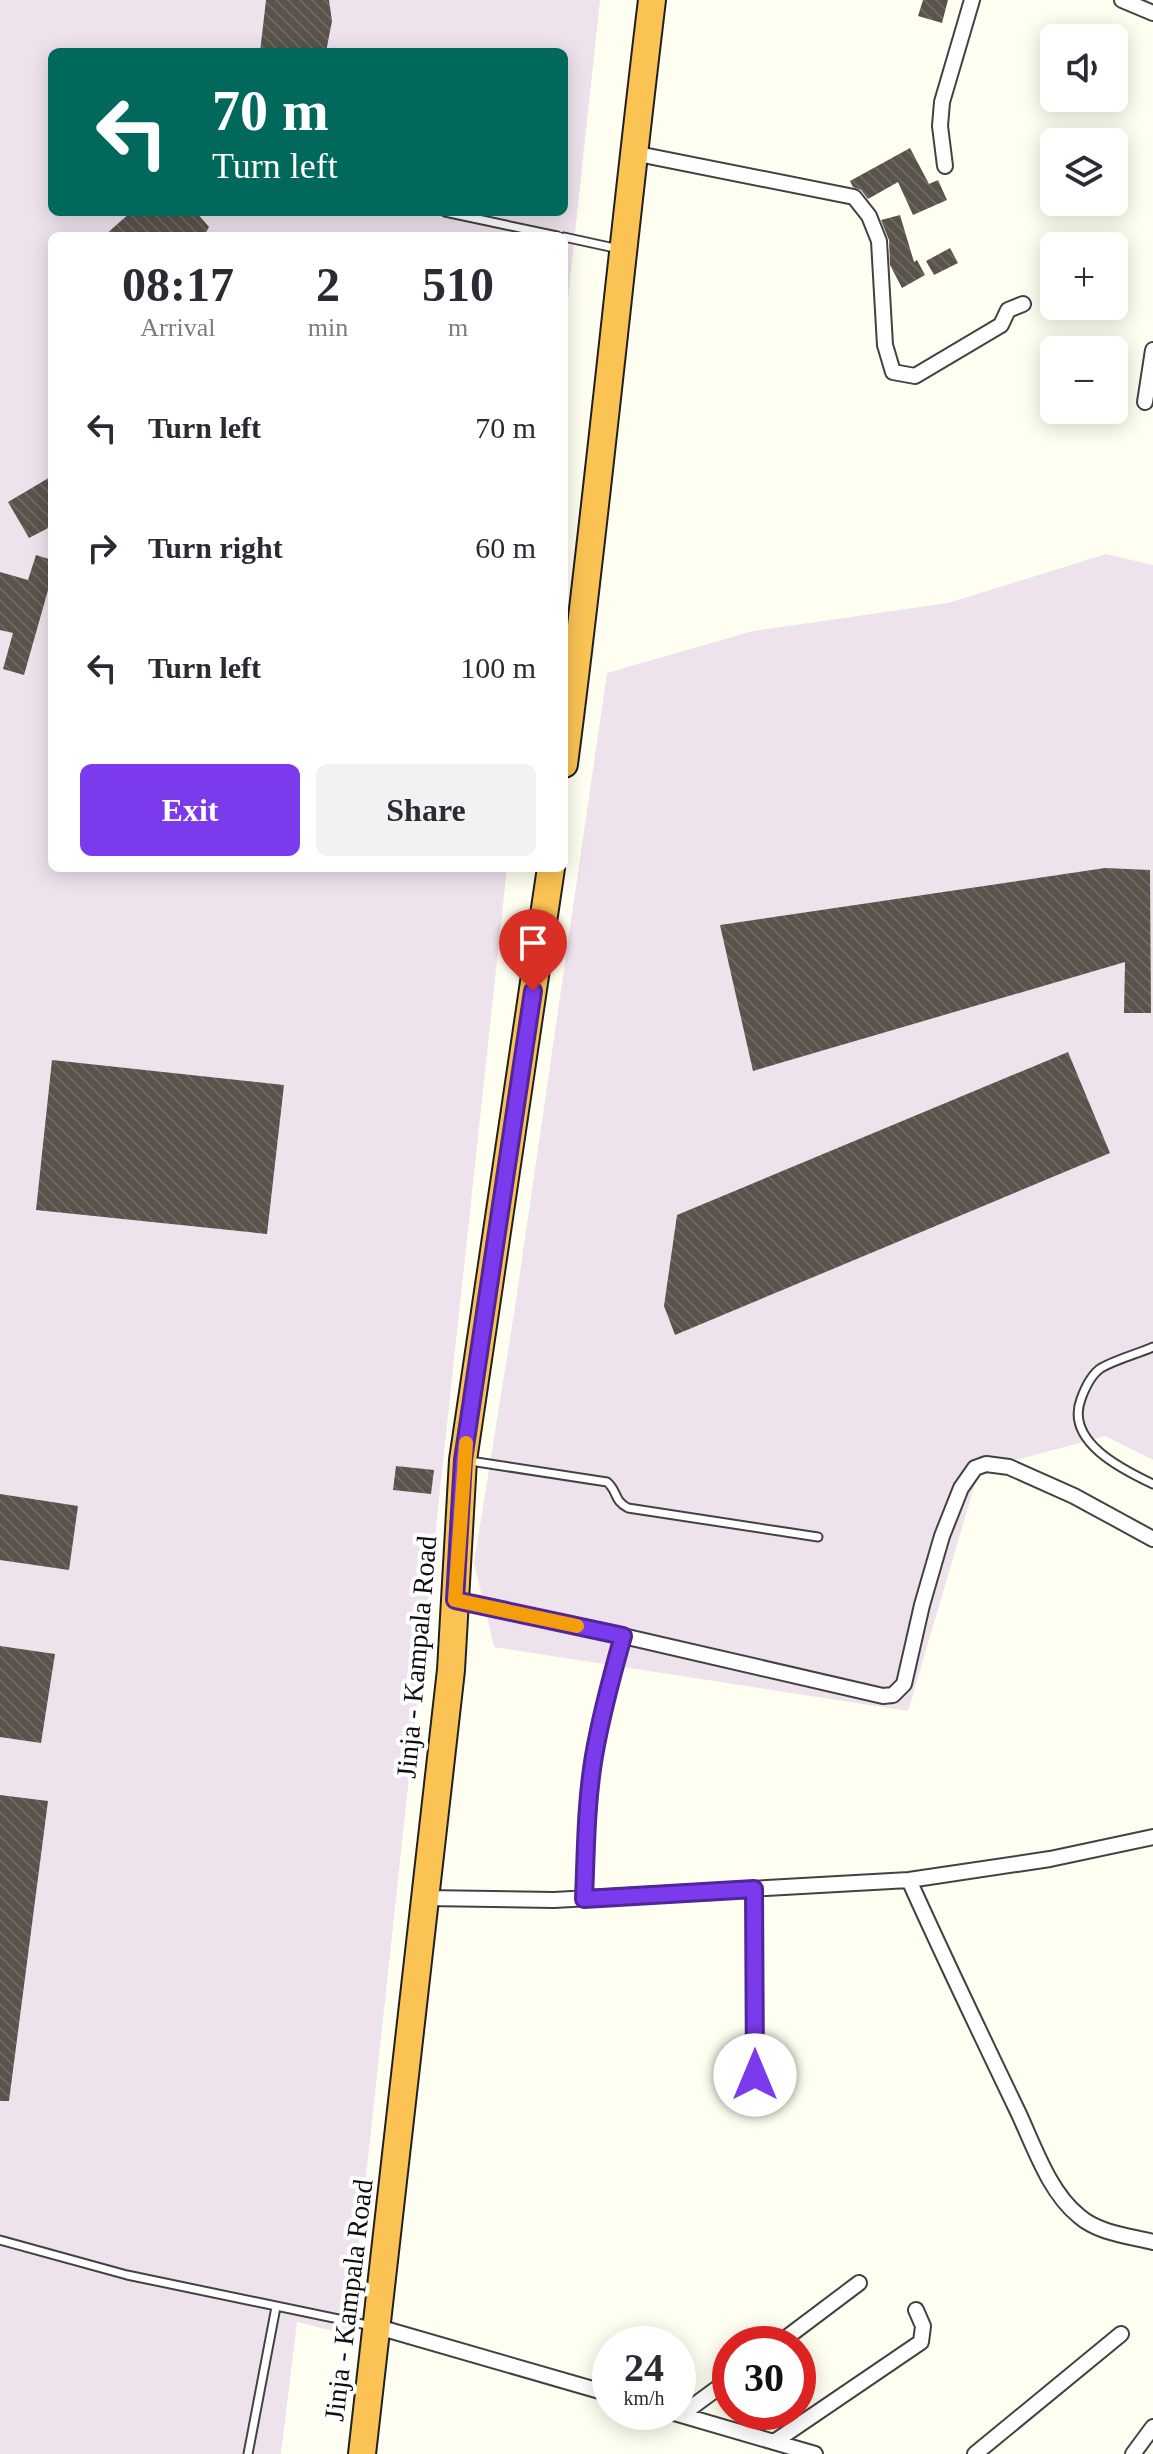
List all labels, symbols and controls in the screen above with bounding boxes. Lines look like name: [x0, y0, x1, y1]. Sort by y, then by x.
map controls: [1040, 24, 1128, 424]
button: sound: [1040, 24, 1128, 112]
icon: left: [80, 80, 184, 184]
text: 70 m: [212, 80, 329, 142]
button: layers: [1040, 128, 1128, 216]
text: Turn left: [212, 146, 338, 186]
button: +: [1040, 232, 1128, 320]
text: 08:17: [122, 258, 234, 311]
text: 2: [316, 258, 340, 311]
text: 510: [422, 258, 494, 311]
text: Arrival: [140, 313, 215, 342]
text: min: [308, 313, 348, 342]
text: m: [448, 313, 468, 342]
button: −: [1040, 336, 1128, 424]
icon: left: [80, 406, 124, 450]
text: Turn left: [148, 411, 261, 444]
text: 70 m: [475, 411, 536, 444]
icon: right: [80, 526, 124, 570]
text: Turn right: [148, 531, 283, 564]
text: 60 m: [475, 531, 536, 564]
icon: left: [80, 646, 124, 690]
text: Turn left: [148, 651, 261, 684]
text: 100 m: [460, 651, 536, 684]
button: Exit: [80, 764, 300, 856]
button: Share: [316, 764, 536, 856]
pin: [499, 909, 567, 991]
icon: arrive: [511, 921, 555, 965]
street label: Jinja - Kampala Road: [390, 1534, 443, 1780]
position arrow: [713, 2033, 797, 2117]
street label: Jinja - Kampala Road: [318, 2177, 379, 2423]
speed limit sign: 30: [712, 2326, 816, 2430]
text: 24: [624, 2345, 664, 2390]
text: km/h: [623, 2387, 665, 2409]

